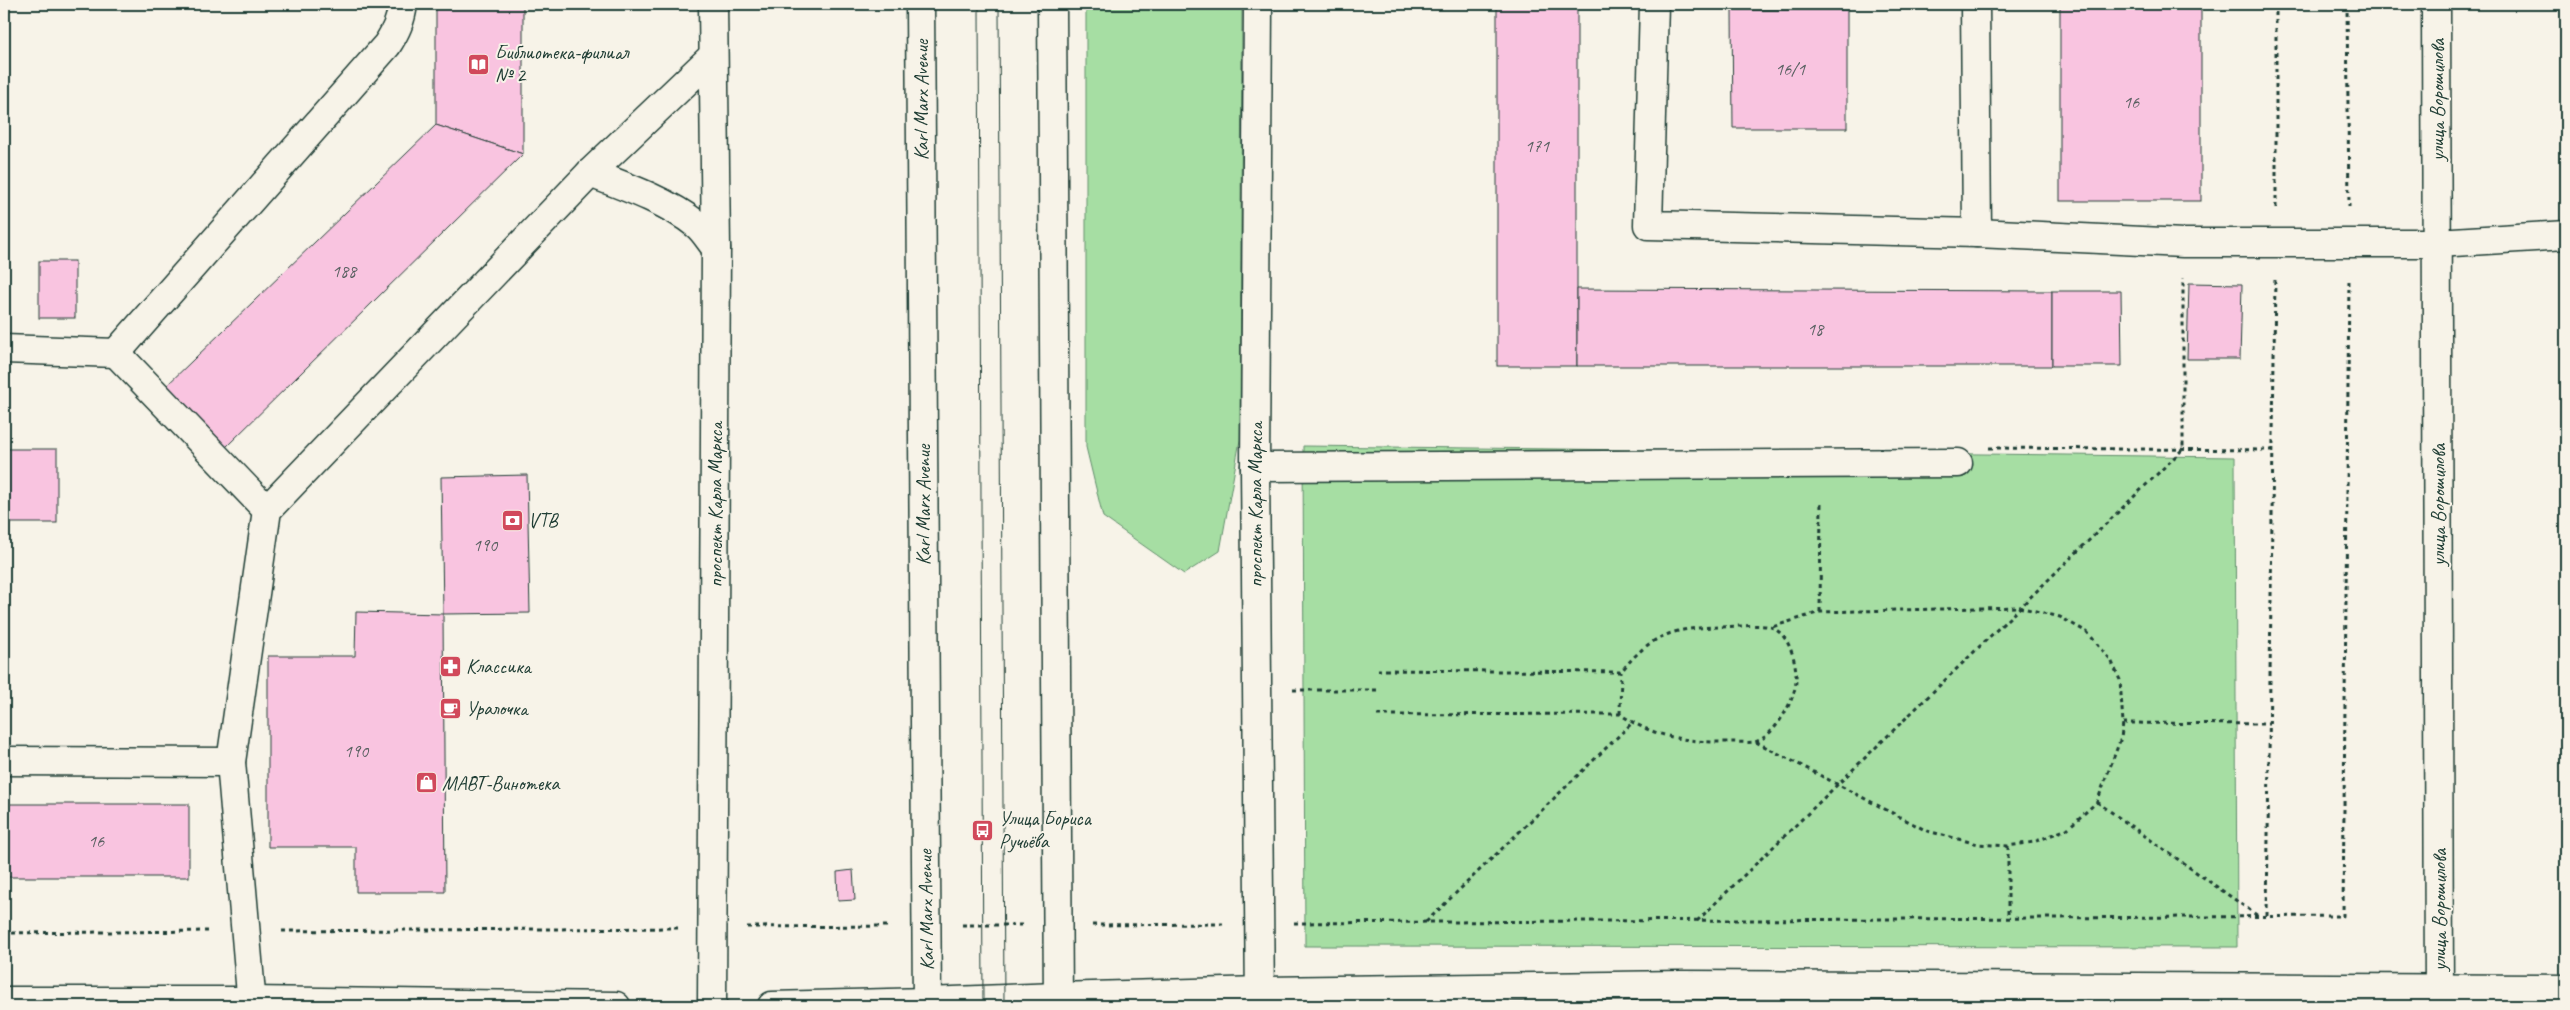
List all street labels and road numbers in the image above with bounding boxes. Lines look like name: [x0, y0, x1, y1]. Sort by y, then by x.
street label: улица Ворошилова: [2425, 37, 2450, 162]
street label: Karl Marx Avenue: [909, 38, 934, 160]
street label: проспект Карла Маркса: [703, 421, 728, 588]
street label: проспект Карла Маркса: [1243, 421, 1268, 588]
street label: улица Ворошилова: [2426, 442, 2451, 567]
street label: Karl Marx Avenue: [911, 443, 936, 565]
street label: улица Ворошилова: [2427, 847, 2452, 972]
street label: Karl Marx Avenue: [912, 848, 940, 971]

